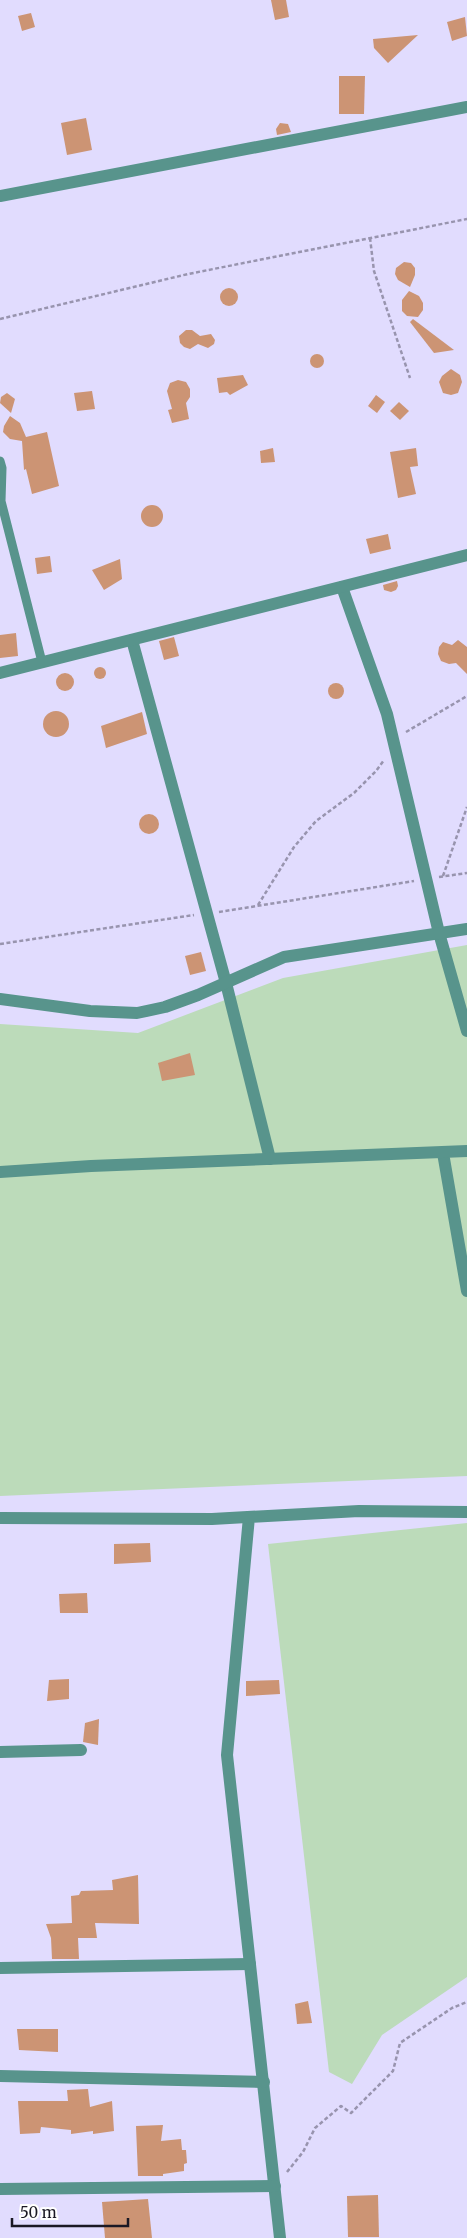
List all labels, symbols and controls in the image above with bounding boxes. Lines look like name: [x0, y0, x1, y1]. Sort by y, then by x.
scale bar: [12, 2196, 129, 2228]
text: 50 m: [20, 2203, 57, 2222]

